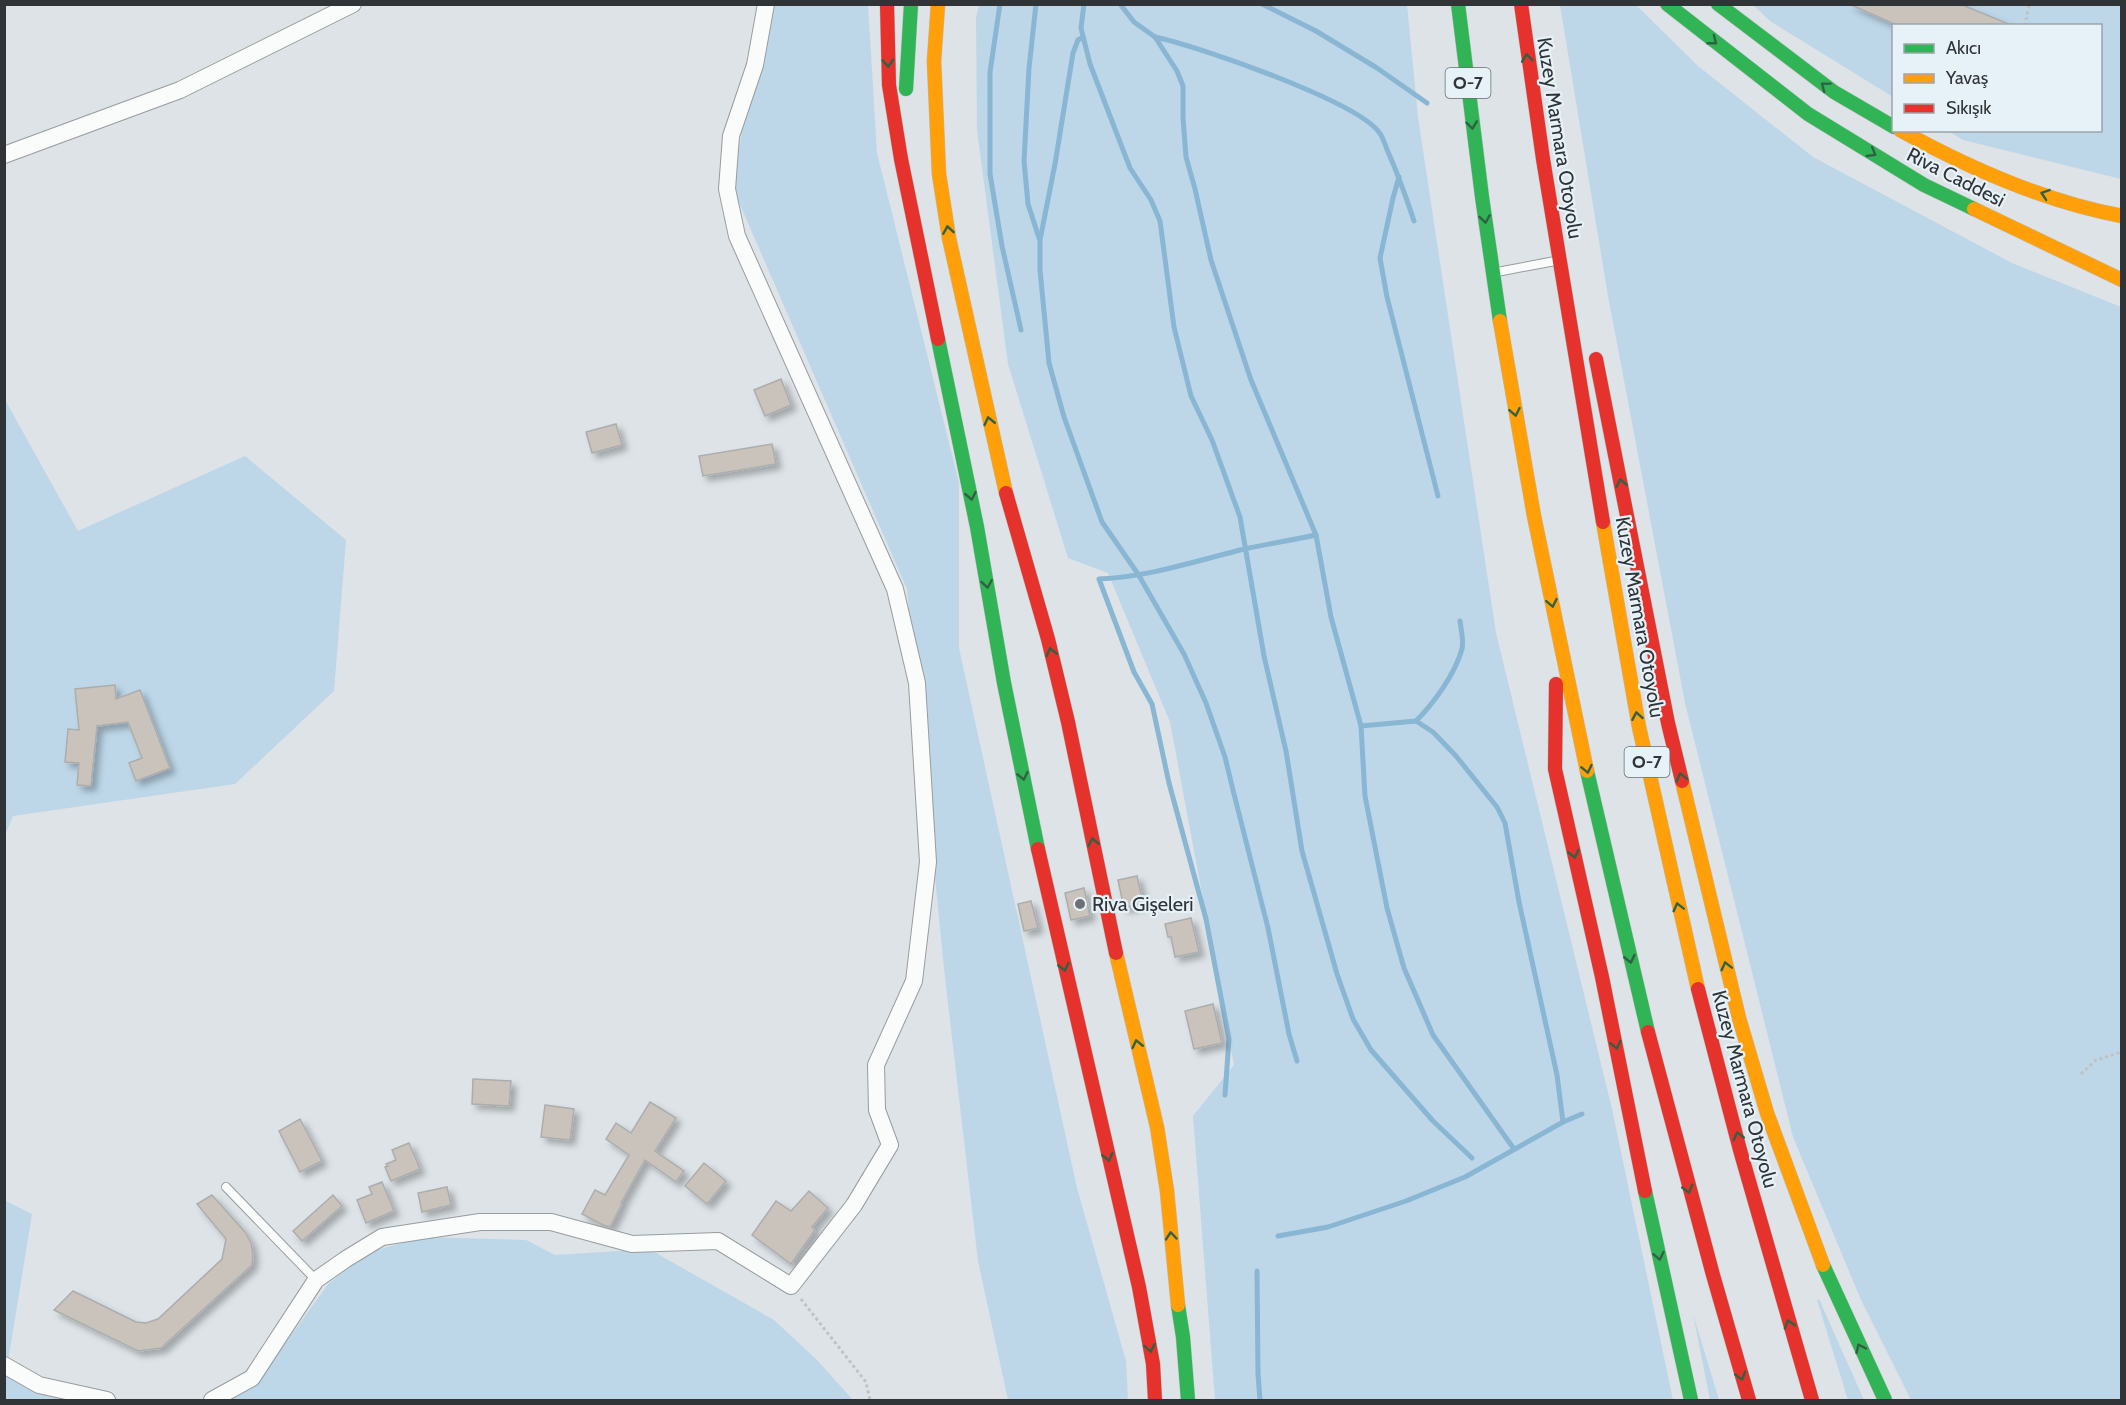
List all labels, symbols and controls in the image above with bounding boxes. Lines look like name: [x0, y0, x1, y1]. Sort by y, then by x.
legend: [1892, 24, 2102, 132]
one-way arrow: [1706, 33, 1717, 44]
street label: Kuzey Marmara Otoyolu: [1532, 36, 1588, 240]
text: Akıcı: [1946, 37, 1981, 59]
one-way arrow: [1522, 54, 1534, 63]
one-way arrow: [881, 58, 894, 67]
text: Yavaş: [1945, 67, 1988, 89]
road number: O-7: [1446, 68, 1490, 98]
one-way arrow: [1821, 82, 1832, 93]
text: Sıkışık: [1946, 97, 1992, 119]
one-way arrow: [1466, 121, 1478, 130]
street label: Riva Caddesi: [1903, 142, 2009, 212]
one-way arrow: [1866, 146, 1876, 158]
one-way arrow: [2040, 189, 2051, 201]
one-way arrow: [1479, 215, 1491, 224]
one-way arrow: [942, 226, 955, 236]
one-way arrow: [1508, 407, 1521, 417]
one-way arrow: [983, 416, 996, 426]
one-way arrow: [1615, 478, 1628, 488]
one-way arrow: [964, 490, 977, 500]
street label: Kuzey Marmara Otoyolu: [1610, 515, 1670, 719]
one-way arrow: [980, 580, 992, 589]
one-way arrow: [1545, 598, 1558, 608]
one-way arrow: [1045, 647, 1058, 657]
one-way arrow: [1631, 712, 1644, 722]
road number: O-7: [1624, 747, 1670, 777]
one-way arrow: [1580, 764, 1593, 774]
one-way arrow: [1016, 771, 1029, 781]
one-way arrow: [1676, 772, 1689, 782]
one-way arrow: [1087, 838, 1100, 848]
one-way arrow: [1567, 849, 1580, 859]
place label: Riva Gişeleri: [1092, 892, 1193, 916]
marker: Riva Gişeleri: [1073, 897, 1087, 911]
one-way arrow: [1673, 902, 1686, 912]
one-way arrow: [1622, 954, 1635, 964]
one-way arrow: [1721, 961, 1733, 972]
one-way arrow: [1057, 962, 1070, 972]
street label: Kuzey Marmara Otoyolu: [1707, 988, 1783, 1190]
one-way arrow: [1609, 1039, 1622, 1049]
one-way arrow: [1132, 1040, 1145, 1050]
one-way arrow: [1732, 1132, 1745, 1142]
one-way arrow: [1100, 1152, 1113, 1162]
one-way arrow: [1681, 1183, 1693, 1194]
one-way arrow: [1165, 1231, 1178, 1240]
one-way arrow: [1651, 1251, 1664, 1261]
one-way arrow: [1784, 1319, 1796, 1330]
one-way arrow: [1143, 1342, 1156, 1352]
one-way arrow: [1855, 1343, 1867, 1354]
one-way arrow: [1734, 1371, 1746, 1381]

